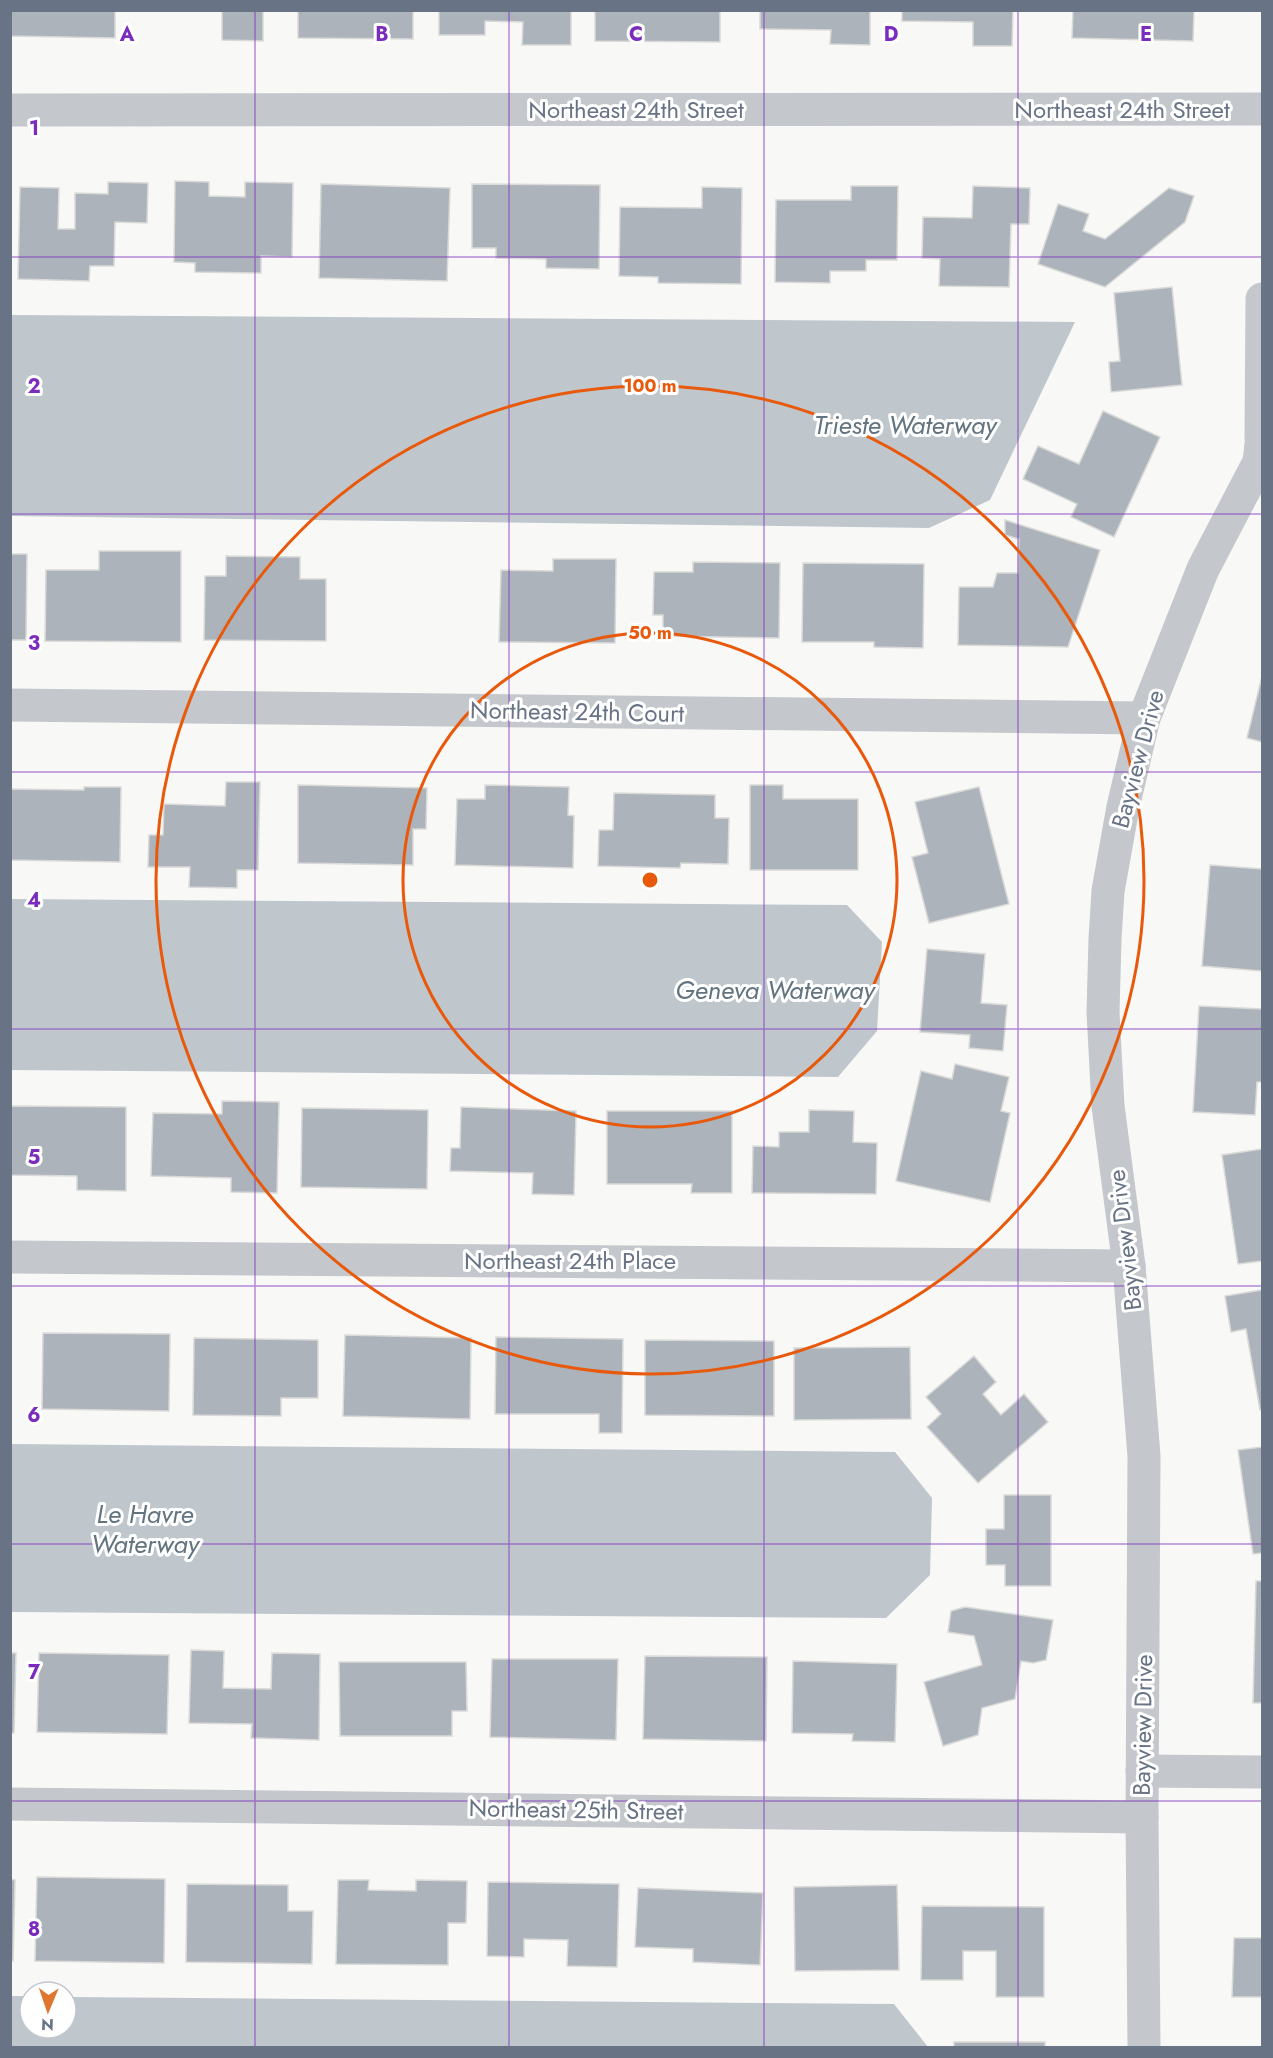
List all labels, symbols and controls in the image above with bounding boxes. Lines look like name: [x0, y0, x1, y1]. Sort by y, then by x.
text: A: [119, 20, 135, 49]
text: B: [375, 20, 389, 49]
text: C: [629, 20, 643, 49]
text: D: [884, 20, 898, 49]
text: E: [1140, 20, 1152, 49]
street label: Northeast 24th Street: [528, 92, 744, 127]
street label: Northeast 24th Street: [1014, 92, 1230, 127]
text: 1: [29, 114, 39, 143]
text: 2: [27, 372, 41, 401]
text: 100 m: [623, 373, 677, 399]
water label: Trieste Waterway: [814, 406, 998, 444]
text: 50 m: [628, 620, 672, 646]
text: 3: [28, 629, 40, 658]
street label: Bayview Drive: [1102, 686, 1173, 832]
street label: Northeast 24th Court: [470, 692, 685, 731]
centre of rings: [640, 870, 660, 890]
text: 4: [27, 886, 41, 915]
water label: Geneva Waterway: [675, 971, 877, 1009]
text: 5: [28, 1143, 41, 1172]
street label: Bayview Drive: [1098, 1168, 1151, 1313]
street label: Northeast 24th Place: [464, 1243, 676, 1278]
text: 6: [27, 1401, 41, 1430]
water label: Le Havre Waterway: [91, 1495, 201, 1563]
street label: Bayview Drive: [1124, 1654, 1161, 1796]
text: 7: [28, 1658, 41, 1687]
street label: Northeast 25th Street: [468, 1790, 684, 1829]
text: 8: [28, 1915, 40, 1944]
north arrow: [18, 1980, 78, 2040]
text: N: [41, 2013, 54, 2036]

